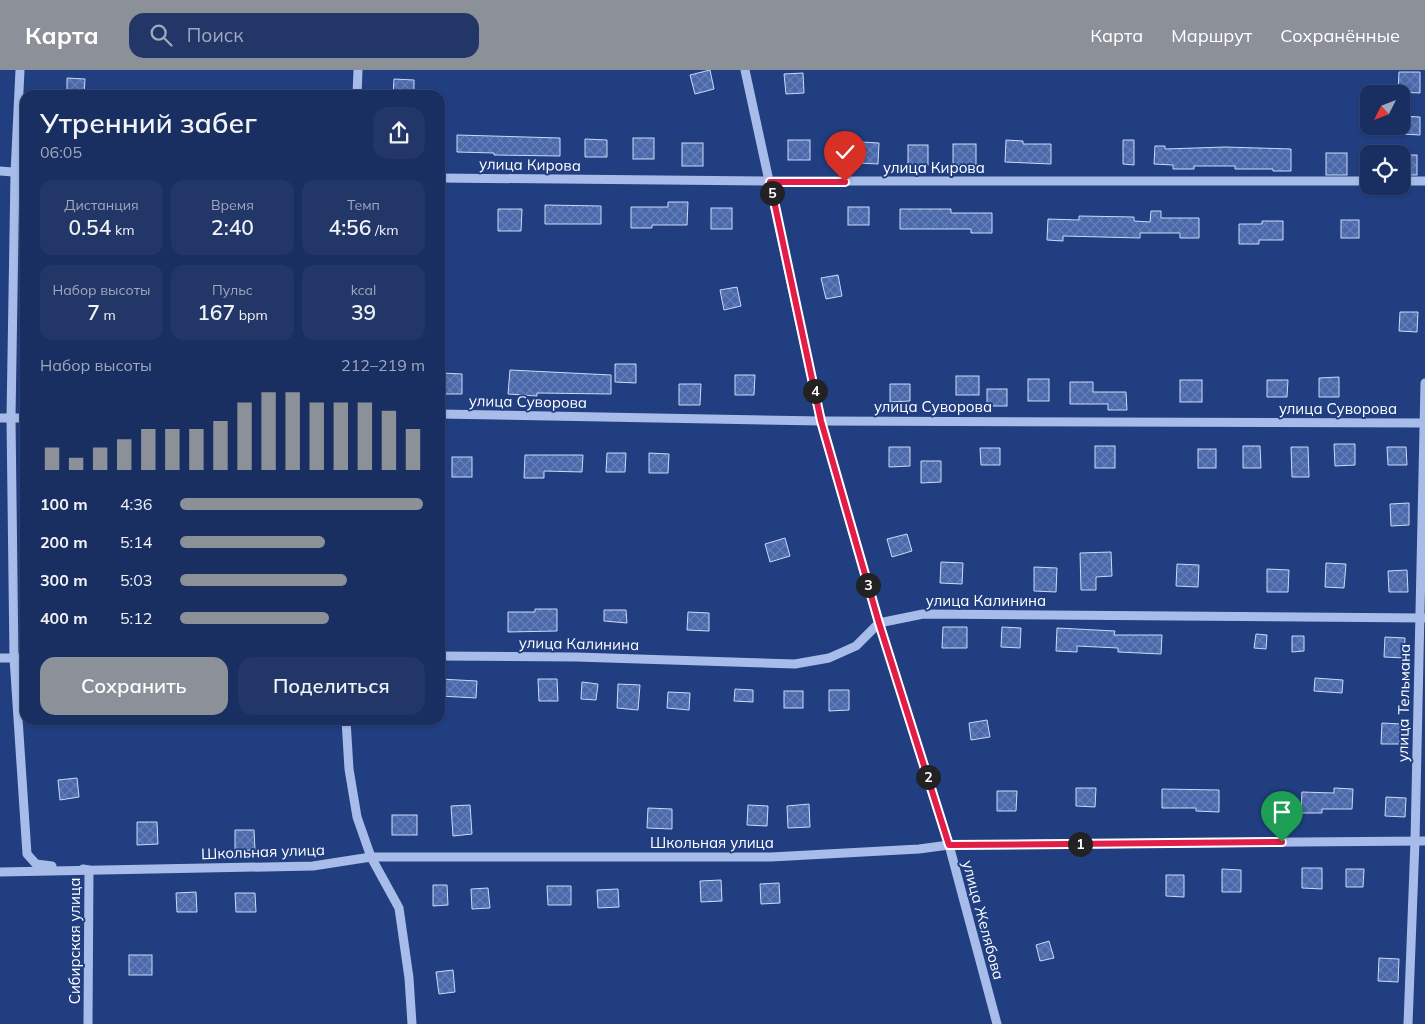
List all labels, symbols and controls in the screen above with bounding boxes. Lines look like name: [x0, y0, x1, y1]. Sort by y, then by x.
search box: [129, 13, 479, 58]
text: Карта: [25, 20, 99, 50]
icon: search: [147, 21, 175, 49]
text: Поиск: [187, 23, 244, 47]
text: Карта: [1090, 24, 1143, 47]
text: Маршрут: [1171, 24, 1252, 47]
text: Сохранённые: [1280, 24, 1400, 47]
north arrow: [1360, 85, 1410, 135]
map controls: [1360, 85, 1410, 195]
text: Утренний забег: [40, 105, 257, 140]
button: share: [373, 107, 425, 159]
pin: [824, 131, 866, 182]
icon: check: [831, 138, 859, 166]
text: 06:05: [40, 142, 82, 162]
button: locate: [1360, 145, 1410, 195]
street label: улица Кирова: [479, 154, 581, 175]
street label: улица Кирова: [883, 158, 985, 177]
pin: 5: [760, 180, 784, 206]
text: 5: [768, 184, 777, 202]
text: Дистанция: [64, 196, 139, 214]
text: Время: [211, 196, 254, 214]
text: Темп: [347, 196, 380, 214]
text: 0.54: [69, 214, 111, 240]
text: 2:40: [211, 214, 254, 240]
text: 4:56: [329, 214, 371, 240]
text: km: [111, 221, 134, 239]
text: /km: [371, 221, 398, 239]
text: Набор высоты: [53, 281, 150, 299]
text: Пульс: [212, 281, 253, 299]
text: kcal: [351, 281, 376, 299]
text: 7: [87, 299, 100, 325]
text: 167: [197, 299, 235, 325]
text: 39: [351, 299, 376, 325]
text: m: [100, 306, 116, 324]
text: bpm: [235, 306, 268, 324]
text: Набор высоты: [40, 355, 152, 375]
text: 212–219 m: [341, 355, 425, 375]
pin: 4: [802, 378, 828, 404]
text: 4: [811, 382, 820, 400]
street label: улица Суворова: [469, 391, 587, 412]
street label: улица Суворова: [874, 397, 992, 416]
street label: улица Суворова: [1279, 399, 1397, 418]
text: 100 m: [40, 494, 88, 514]
text: 4:36: [120, 494, 152, 514]
text: 200 m: [40, 532, 88, 552]
text: 5:14: [120, 532, 152, 552]
text: 300 m: [40, 570, 88, 590]
text: 5:03: [120, 570, 152, 590]
pin: 3: [856, 572, 880, 598]
text: 3: [864, 576, 873, 594]
street label: улица Калинина: [926, 591, 1046, 610]
text: 400 m: [40, 608, 88, 628]
text: 5:12: [120, 608, 152, 628]
street label: улица Калинина: [519, 633, 639, 654]
street label: улица Тельмана: [1393, 644, 1414, 762]
button: Сохранить: [40, 657, 228, 715]
button: Поделиться: [238, 657, 425, 715]
pin: 2: [916, 764, 940, 790]
text: 2: [924, 768, 933, 786]
pin: [1261, 791, 1303, 842]
icon: arrive: [1268, 798, 1296, 826]
pin: 1: [1068, 832, 1092, 856]
street label: Школьная улица: [650, 833, 774, 852]
text: 1: [1076, 835, 1085, 853]
street label: Школьная улица: [201, 840, 325, 863]
street label: улица Желябова: [958, 858, 1009, 982]
street label: Сибирская улица: [65, 878, 84, 1004]

